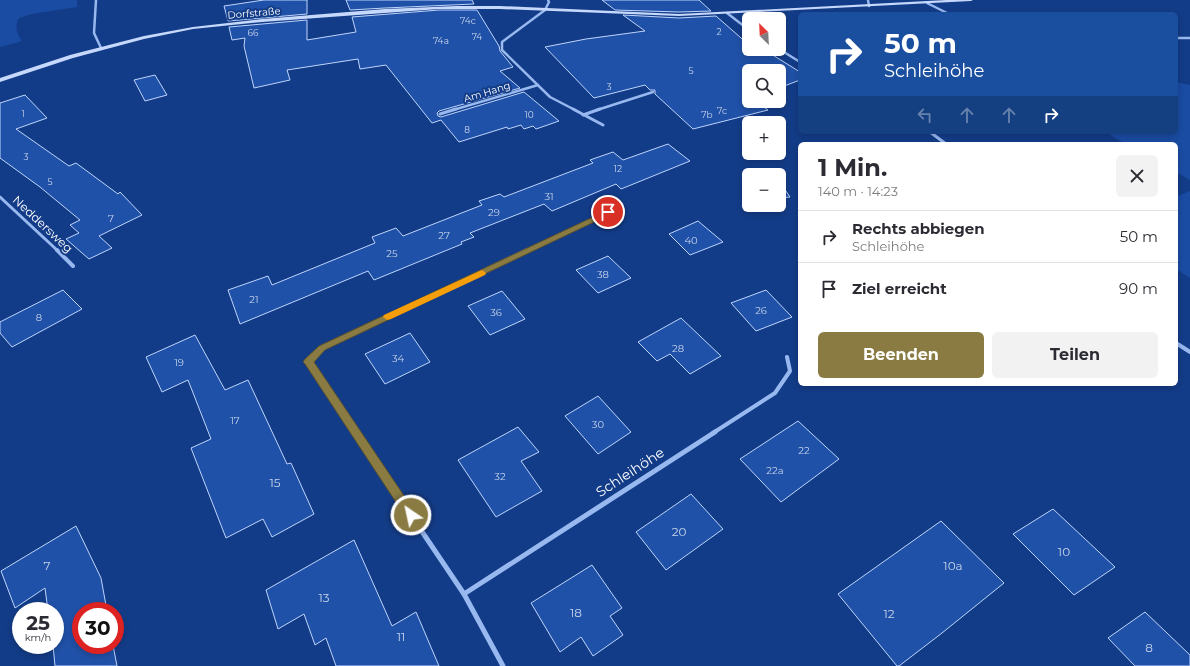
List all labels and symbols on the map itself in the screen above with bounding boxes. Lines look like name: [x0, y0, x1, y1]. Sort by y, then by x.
street label: Dorfstraße: [227, 4, 281, 22]
north arrow: [742, 12, 786, 56]
house number: 74c: [460, 15, 476, 26]
house number: 2: [716, 26, 722, 37]
house number: 66: [248, 27, 259, 38]
house number: 74: [472, 31, 482, 42]
house number: 74a: [433, 35, 449, 46]
house number: 5: [688, 65, 694, 76]
street label: Am Hang: [462, 79, 512, 105]
house number: 3: [606, 81, 612, 92]
house number: 7c: [717, 105, 727, 116]
house number: 1: [21, 108, 25, 119]
house number: 10: [524, 109, 534, 120]
house number: 7b: [701, 109, 713, 120]
house number: 8: [464, 124, 470, 135]
house number: 3: [23, 151, 29, 162]
house number: 12: [614, 163, 622, 174]
house number: 5: [47, 176, 53, 187]
house number: 31: [544, 190, 554, 203]
street label: Neddersweg: [10, 192, 76, 256]
pin: [591, 195, 625, 229]
house number: 29: [488, 206, 500, 219]
house number: 7: [108, 212, 114, 225]
house number: 27: [438, 229, 450, 242]
house number: 40: [684, 234, 698, 247]
house number: 25: [386, 247, 398, 260]
house number: 38: [597, 268, 609, 281]
house number: 21: [249, 293, 259, 306]
house number: 26: [755, 304, 767, 317]
house number: 36: [490, 306, 502, 319]
house number: 8: [36, 311, 42, 324]
house number: 28: [672, 342, 684, 355]
house number: 34: [392, 352, 405, 365]
house number: 19: [174, 356, 184, 369]
house number: 17: [230, 414, 240, 427]
house number: 30: [592, 418, 605, 431]
street label: Schleihöhe: [592, 443, 668, 501]
house number: 22: [798, 444, 810, 457]
house number: 22a: [766, 464, 784, 477]
house number: 32: [494, 470, 506, 483]
house number: 15: [269, 475, 281, 490]
position arrow: [390, 494, 432, 536]
house number: 20: [672, 524, 686, 539]
house number: 10: [1058, 544, 1070, 559]
house number: 7: [43, 558, 51, 573]
house number: 10a: [943, 558, 963, 573]
house number: 13: [318, 590, 330, 605]
speed limit sign: 30: [72, 602, 124, 654]
house number: 18: [570, 605, 582, 620]
house number: 12: [883, 606, 895, 621]
house number: 11: [397, 629, 405, 644]
house number: 8: [1145, 640, 1153, 655]

